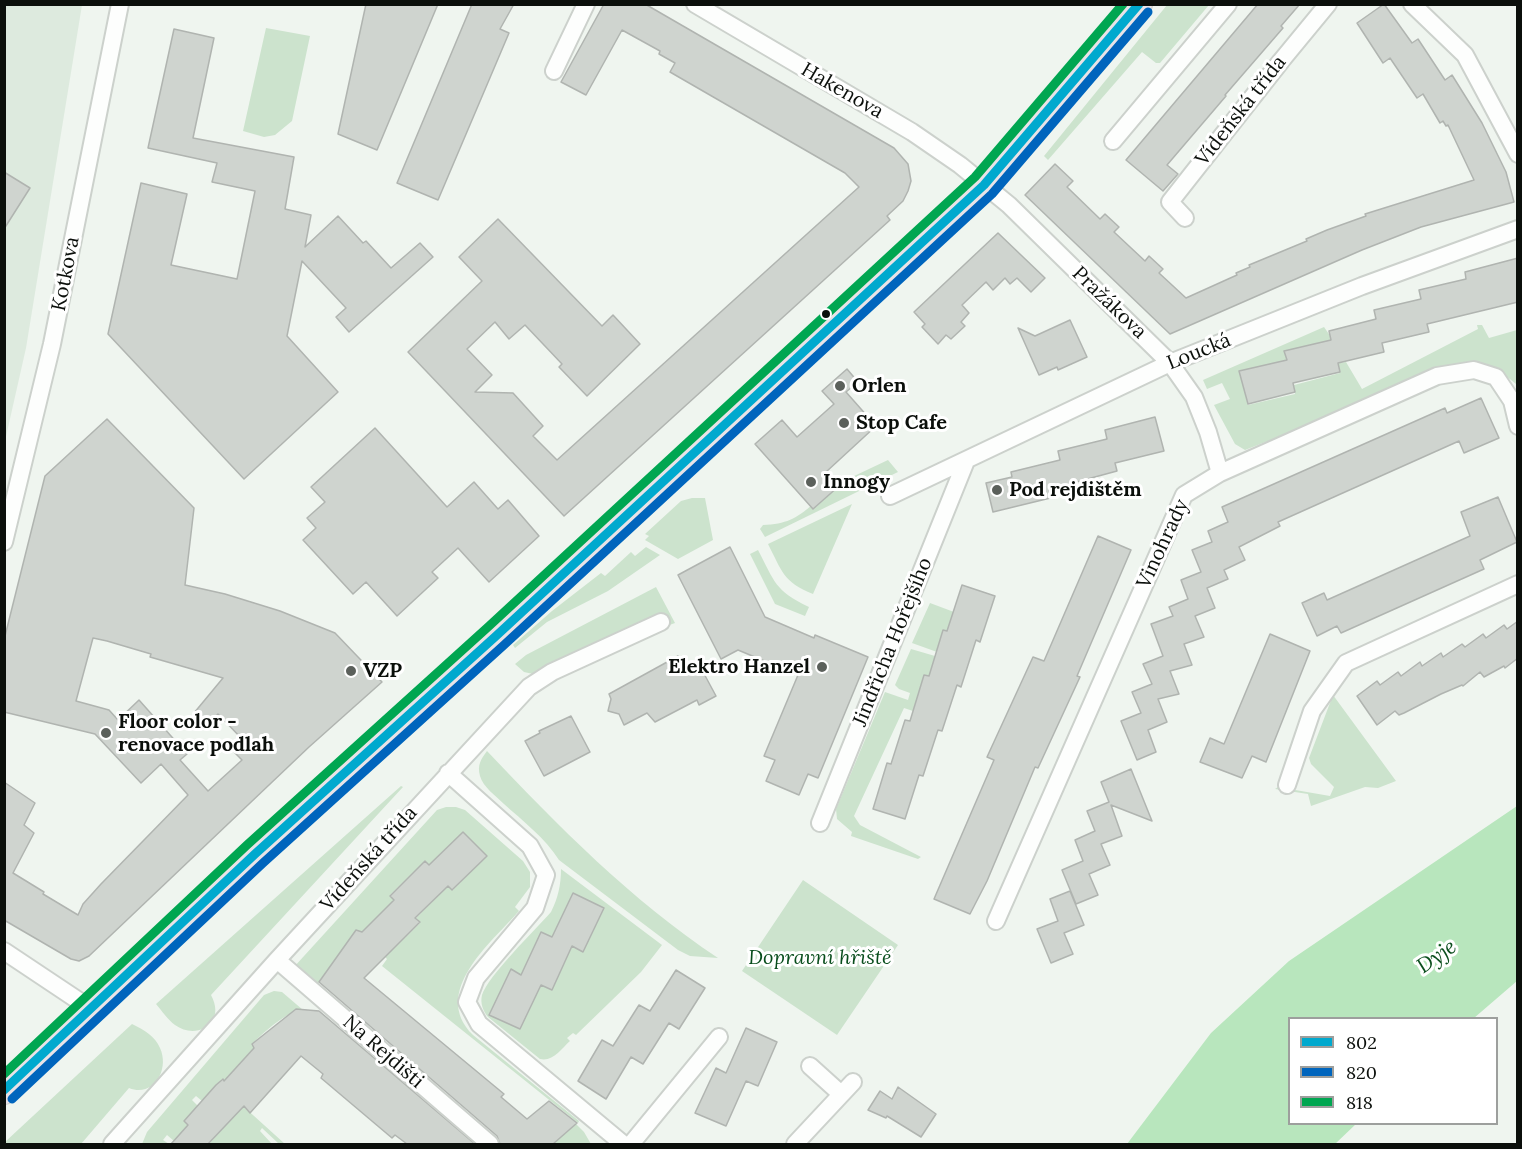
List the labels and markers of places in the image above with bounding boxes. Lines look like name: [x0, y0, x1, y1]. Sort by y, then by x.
unlabelled marker: [820, 308, 832, 320]
place label: Orlen: [852, 374, 907, 398]
marker: Orlen: [833, 379, 847, 393]
place label: Stop Cafe: [856, 411, 947, 435]
marker: Stop Cafe: [837, 416, 851, 430]
place label: Innogy: [823, 470, 890, 494]
marker: Innogy: [804, 475, 818, 489]
place label: Pod rejdištěm: [1009, 478, 1142, 502]
marker: Pod rejdištěm: [990, 483, 1004, 497]
place label: Elektro Hanzel: [668, 655, 810, 679]
place label: VZP: [363, 659, 402, 683]
marker: Elektro Hanzel: [815, 660, 829, 674]
marker: VZP: [344, 664, 358, 678]
place label: Floor color - renovace podlah: [118, 710, 274, 757]
marker: Floor color - renovace podlah: [99, 726, 113, 740]

